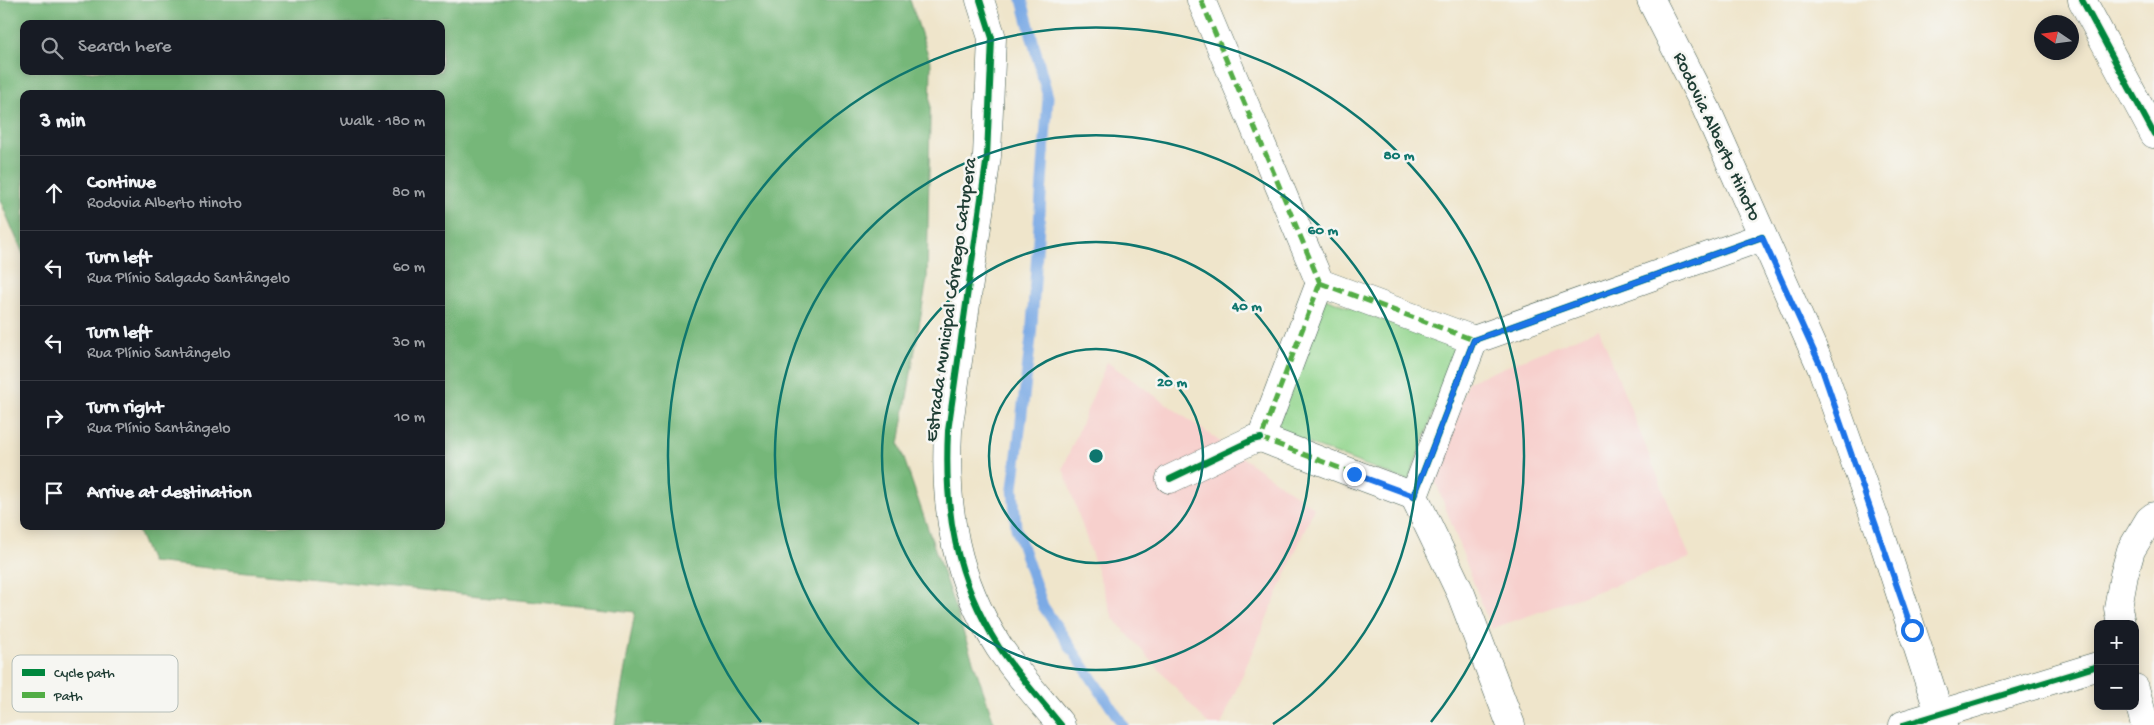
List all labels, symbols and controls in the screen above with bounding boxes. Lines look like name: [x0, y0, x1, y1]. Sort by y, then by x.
north arrow: [2034, 15, 2079, 60]
search box: [20, 20, 445, 75]
icon: search: [38, 34, 66, 62]
text: Search here: [78, 36, 172, 59]
street label: Rodovia Alberto Hinoto: [1667, 49, 1765, 225]
text: 3 min: [40, 110, 85, 135]
text: Walk · 180 m: [340, 113, 425, 132]
text: 80 m: [1384, 147, 1415, 165]
street label: Estrada Municipal Córrego Catupera: [921, 155, 984, 444]
text: Continue: [87, 172, 156, 195]
icon: ahead: [40, 179, 68, 207]
text: 80 m: [392, 184, 425, 203]
text: Rodovia Alberto Hinoto: [87, 195, 242, 214]
text: 60 m: [1308, 222, 1339, 240]
text: Turn left: [87, 247, 151, 270]
icon: left: [40, 254, 68, 282]
text: 60 m: [393, 259, 425, 278]
text: Rua Plínio Salgado Santângelo: [87, 270, 290, 289]
text: 40 m: [1231, 298, 1262, 316]
text: Turn left: [87, 322, 151, 345]
icon: left: [40, 329, 68, 357]
text: 30 m: [392, 334, 425, 353]
text: Rua Plínio Santângelo: [87, 345, 231, 364]
text: 20 m: [1157, 374, 1187, 392]
text: Turn right: [87, 397, 163, 420]
icon: right: [40, 404, 68, 432]
text: 10 m: [394, 409, 425, 428]
text: Rua Plínio Santângelo: [87, 420, 231, 439]
centre of rings: [1087, 447, 1105, 465]
route end: [1343, 463, 1366, 486]
icon: arrive: [40, 479, 68, 507]
text: Arrive at destination: [87, 482, 251, 505]
route start: [1901, 619, 1924, 642]
map controls: [2094, 620, 2139, 710]
button: +: [2094, 620, 2139, 665]
legend: [12, 655, 178, 712]
button: −: [2094, 665, 2139, 710]
text: Cycle path: [54, 666, 115, 683]
text: Path: [53, 689, 83, 706]

